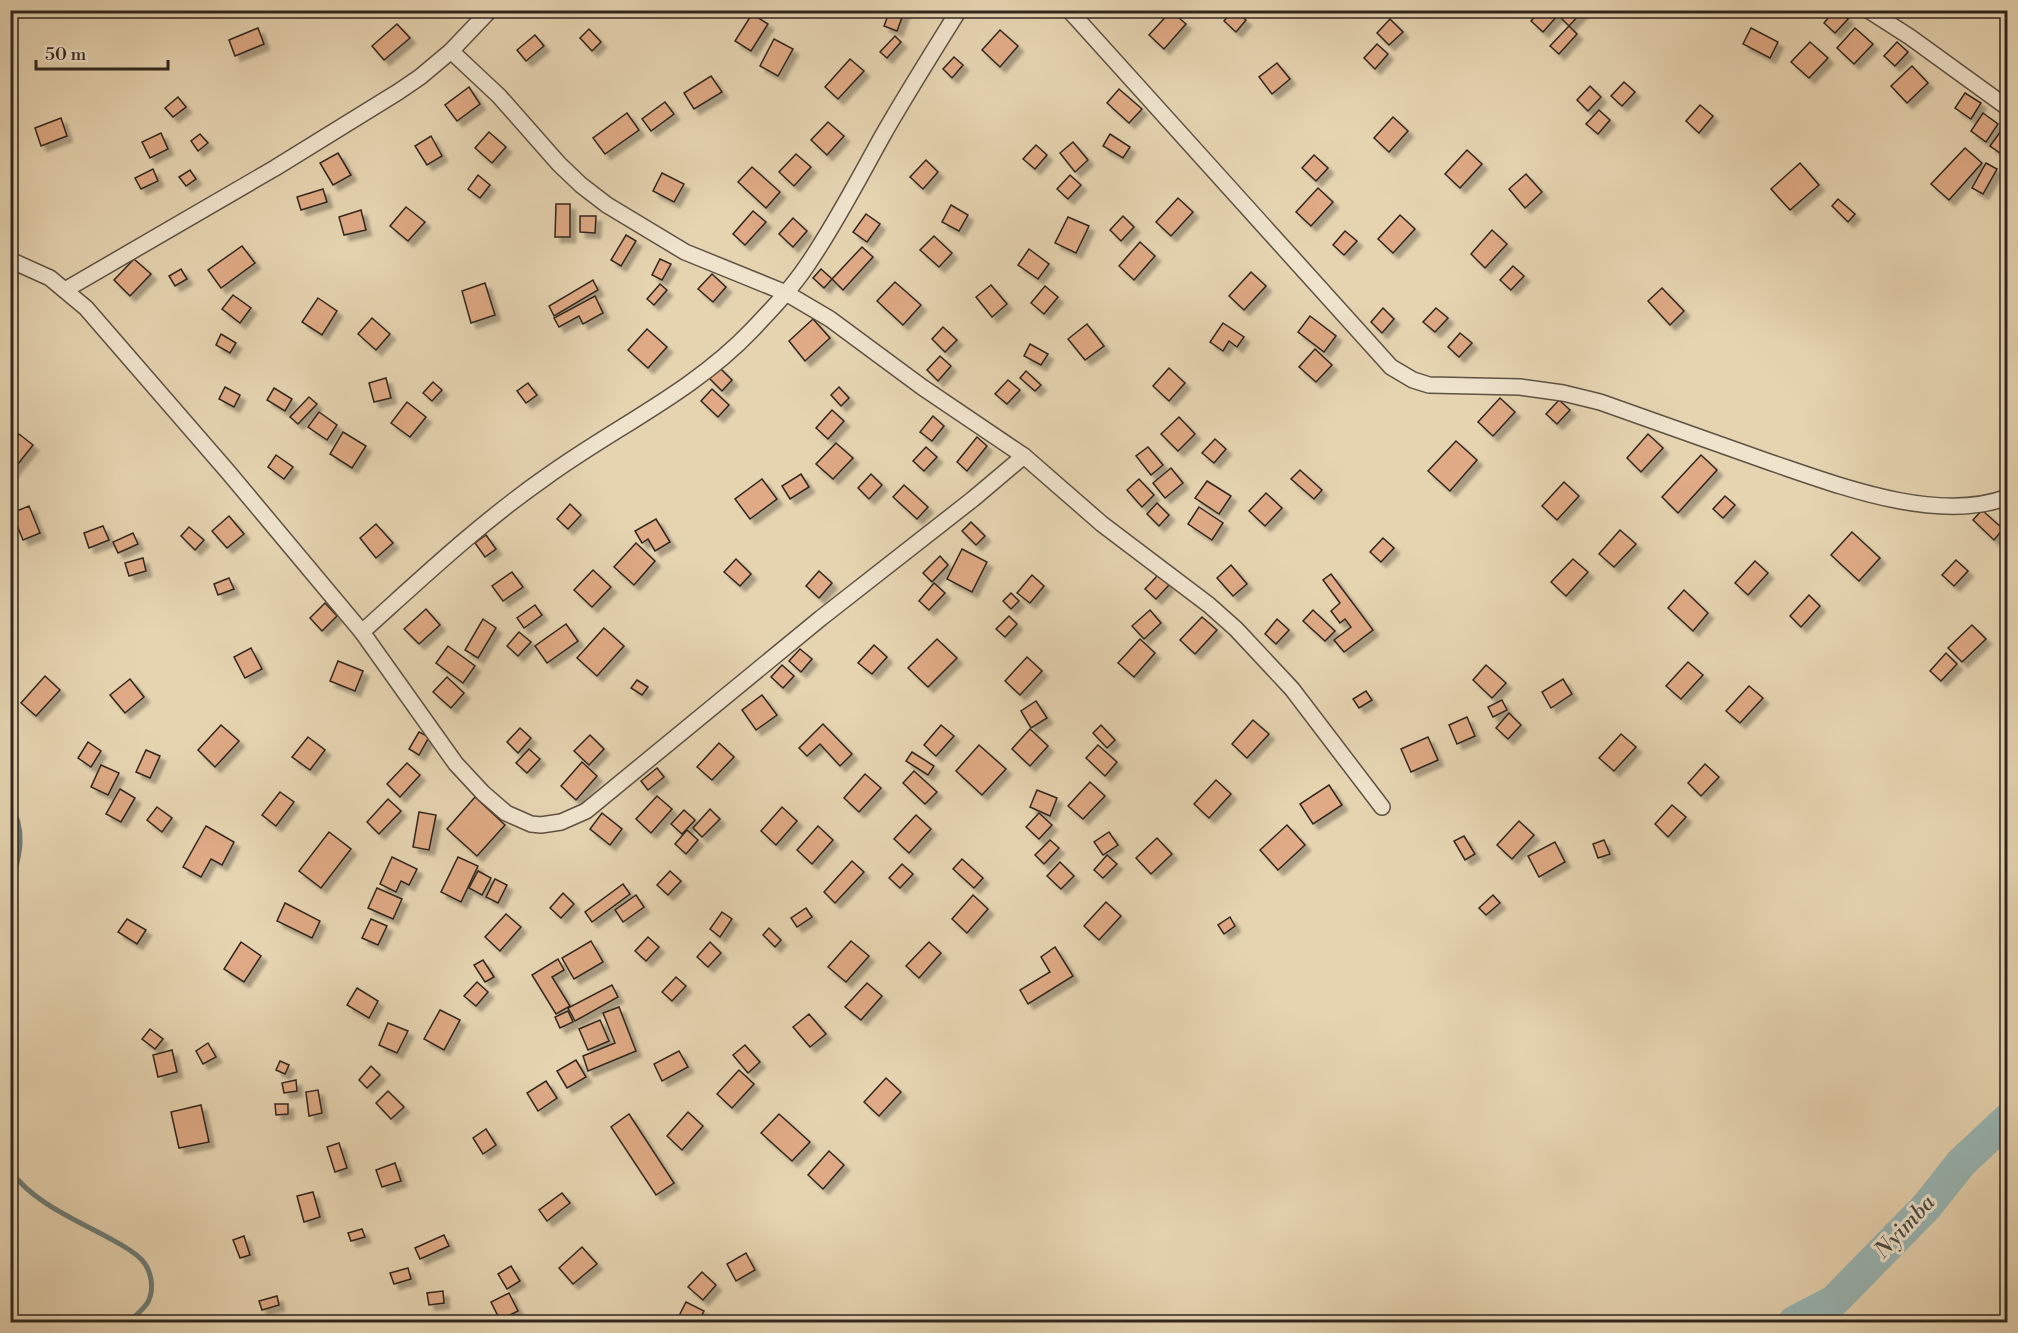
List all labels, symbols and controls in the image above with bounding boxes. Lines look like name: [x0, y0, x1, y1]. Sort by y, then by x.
scale bar: [36, 33, 168, 71]
text: 50 m: [45, 43, 87, 66]
water label: Nyimba: [1868, 1189, 1942, 1265]

